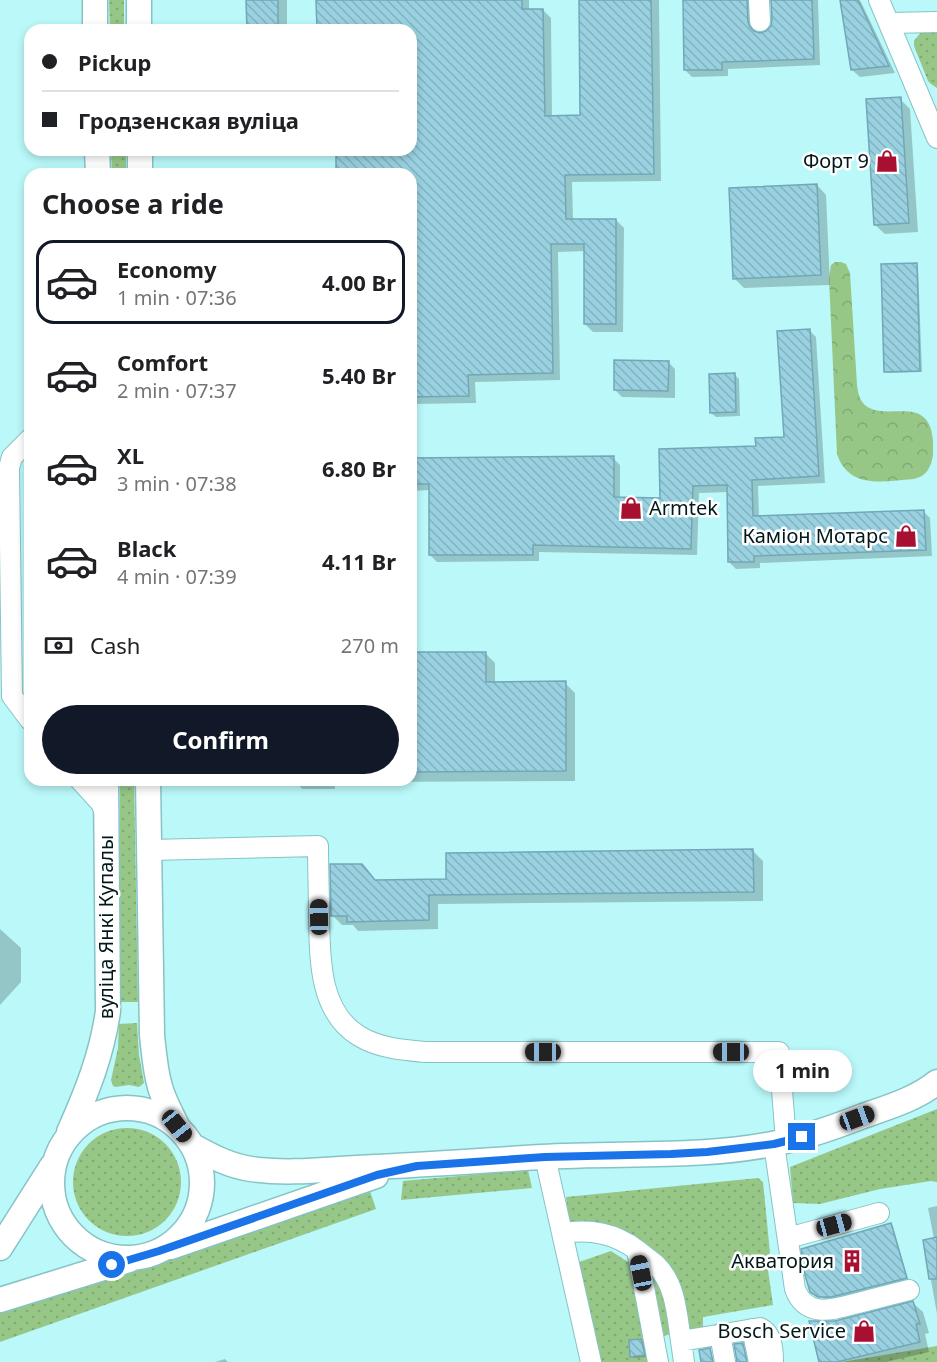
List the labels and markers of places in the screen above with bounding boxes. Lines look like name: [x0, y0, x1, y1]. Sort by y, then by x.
place label: Форт 9: [803, 147, 869, 174]
shop icon: Форт 9: [874, 148, 900, 174]
place label: Armtek: [649, 494, 718, 521]
shop icon: Armtek: [618, 495, 644, 521]
place label: Каміон Мотарс: [742, 522, 888, 549]
shop icon: Каміон Мотарс: [893, 523, 919, 549]
place label: Акватория: [731, 1247, 834, 1274]
building icon: Акватория: [839, 1248, 865, 1274]
place label: Bosch Service: [717, 1317, 846, 1344]
shop icon: Bosch Service: [851, 1318, 877, 1344]

